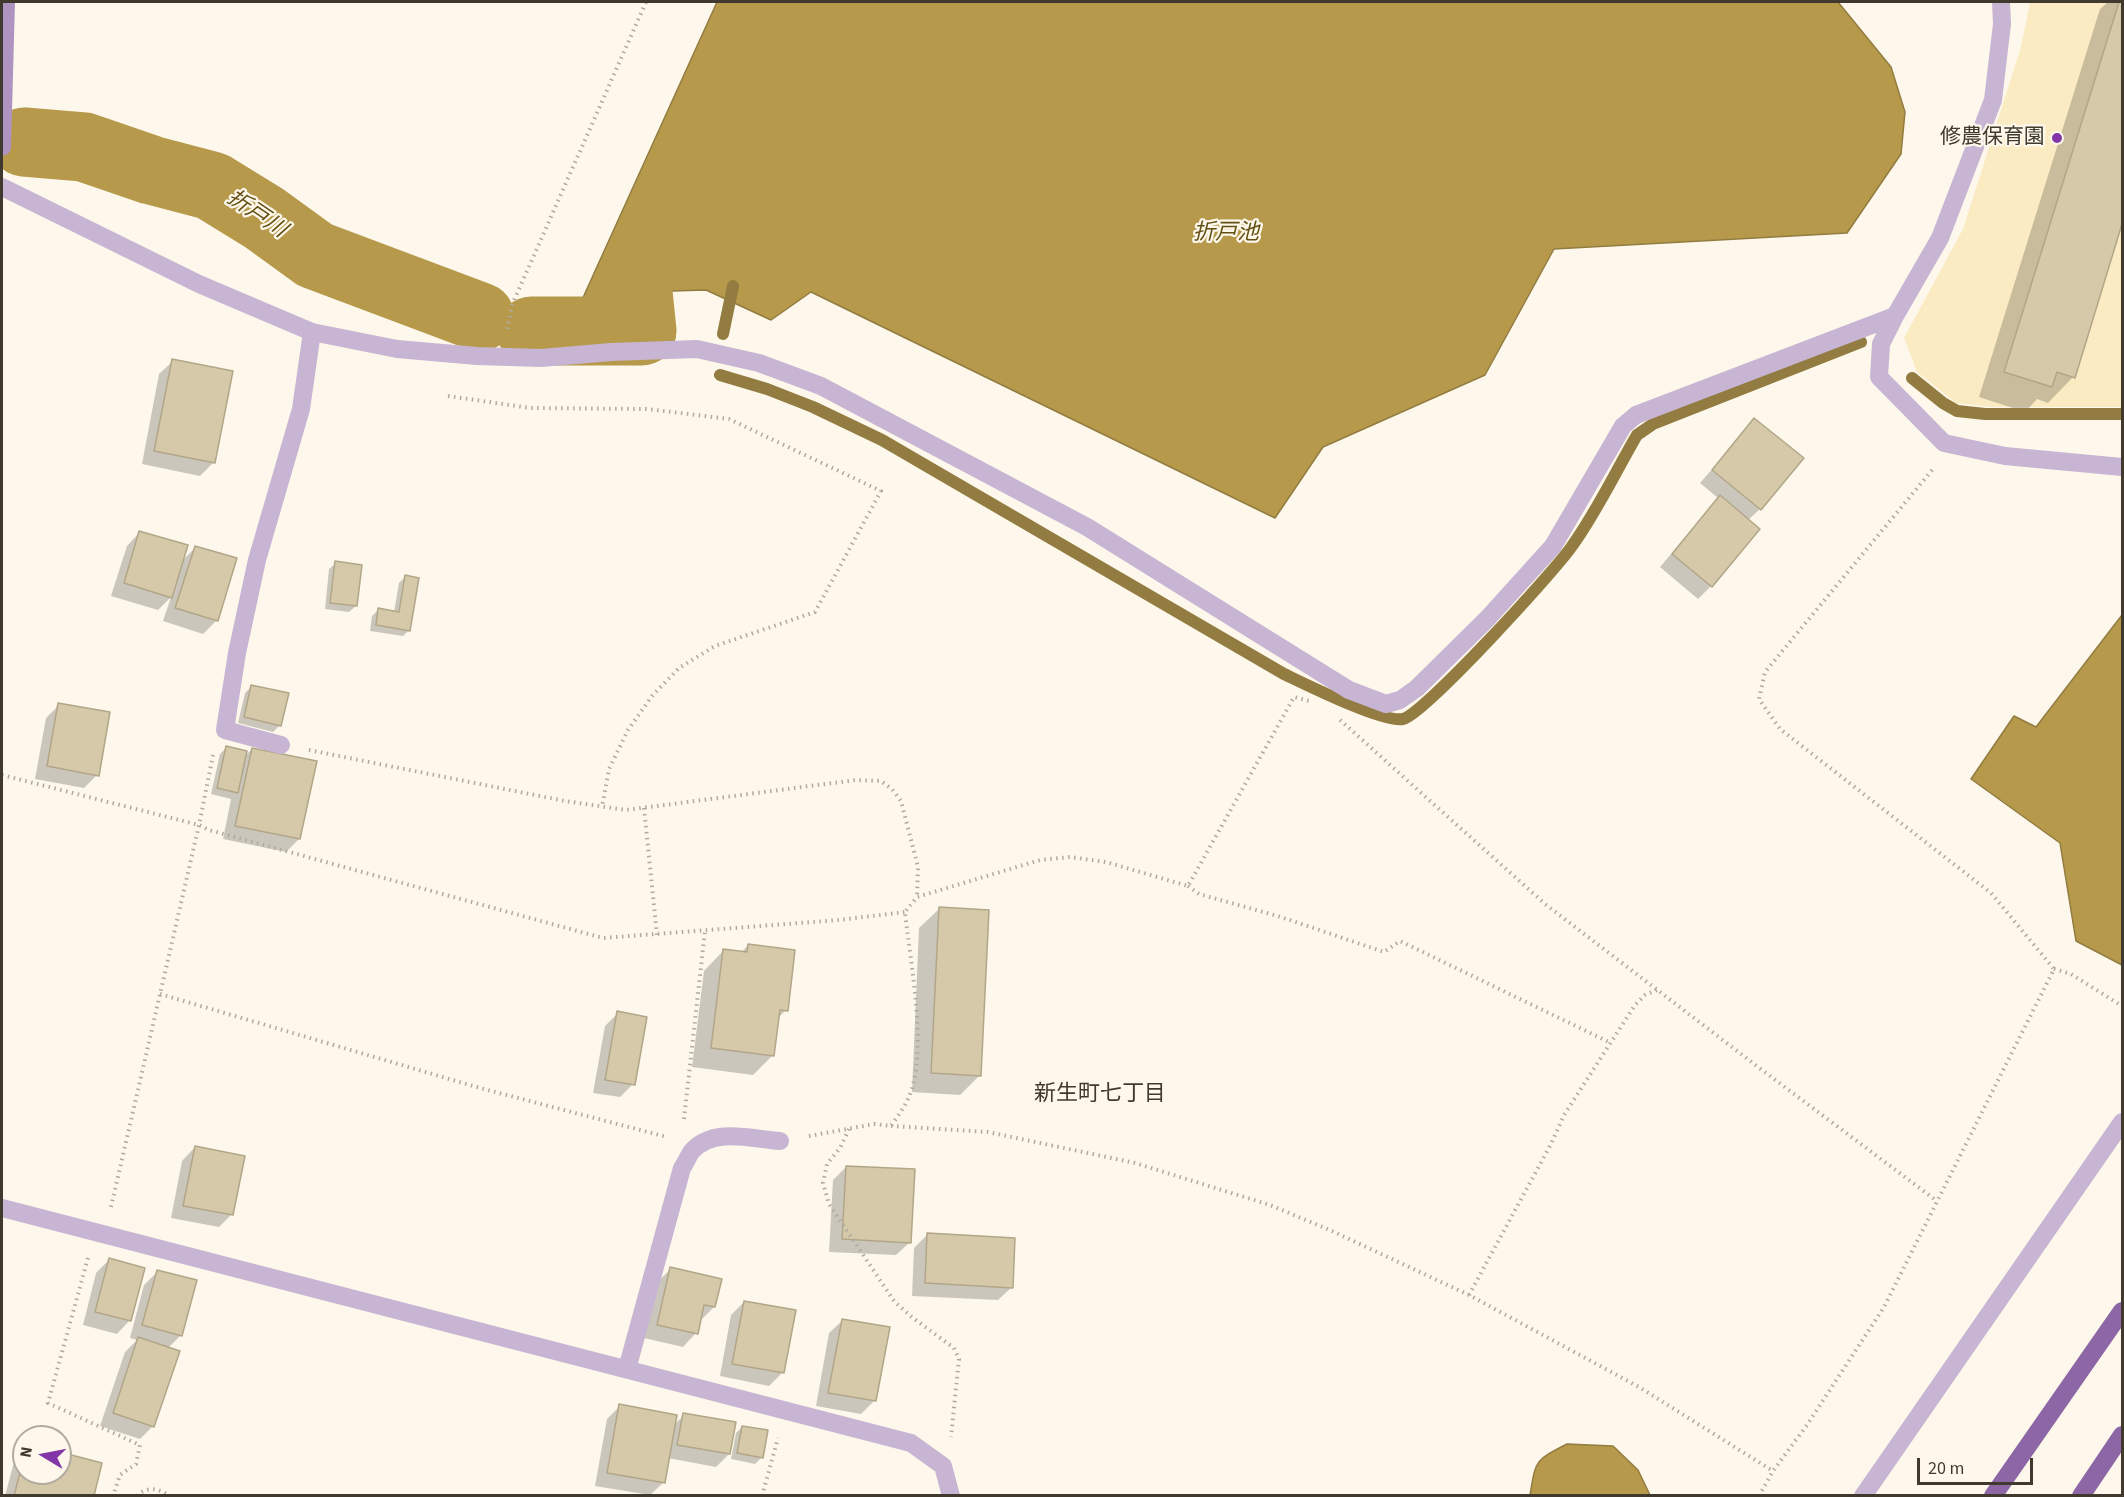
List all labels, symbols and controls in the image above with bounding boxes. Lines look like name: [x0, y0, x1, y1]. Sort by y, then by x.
place label: 修農保育園: [1940, 125, 2045, 151]
marker: 修農保育園: [2050, 131, 2064, 145]
water label: 折戸川: [221, 186, 291, 244]
water label: 折戸池: [1193, 221, 1259, 247]
district label: 新生町七丁目: [1034, 1082, 1166, 1108]
north arrow: [12, 1425, 72, 1485]
text: N: [14, 1445, 38, 1459]
scale bar: [1920, 1446, 2036, 1484]
text: 20 m: [1928, 1456, 1964, 1481]

